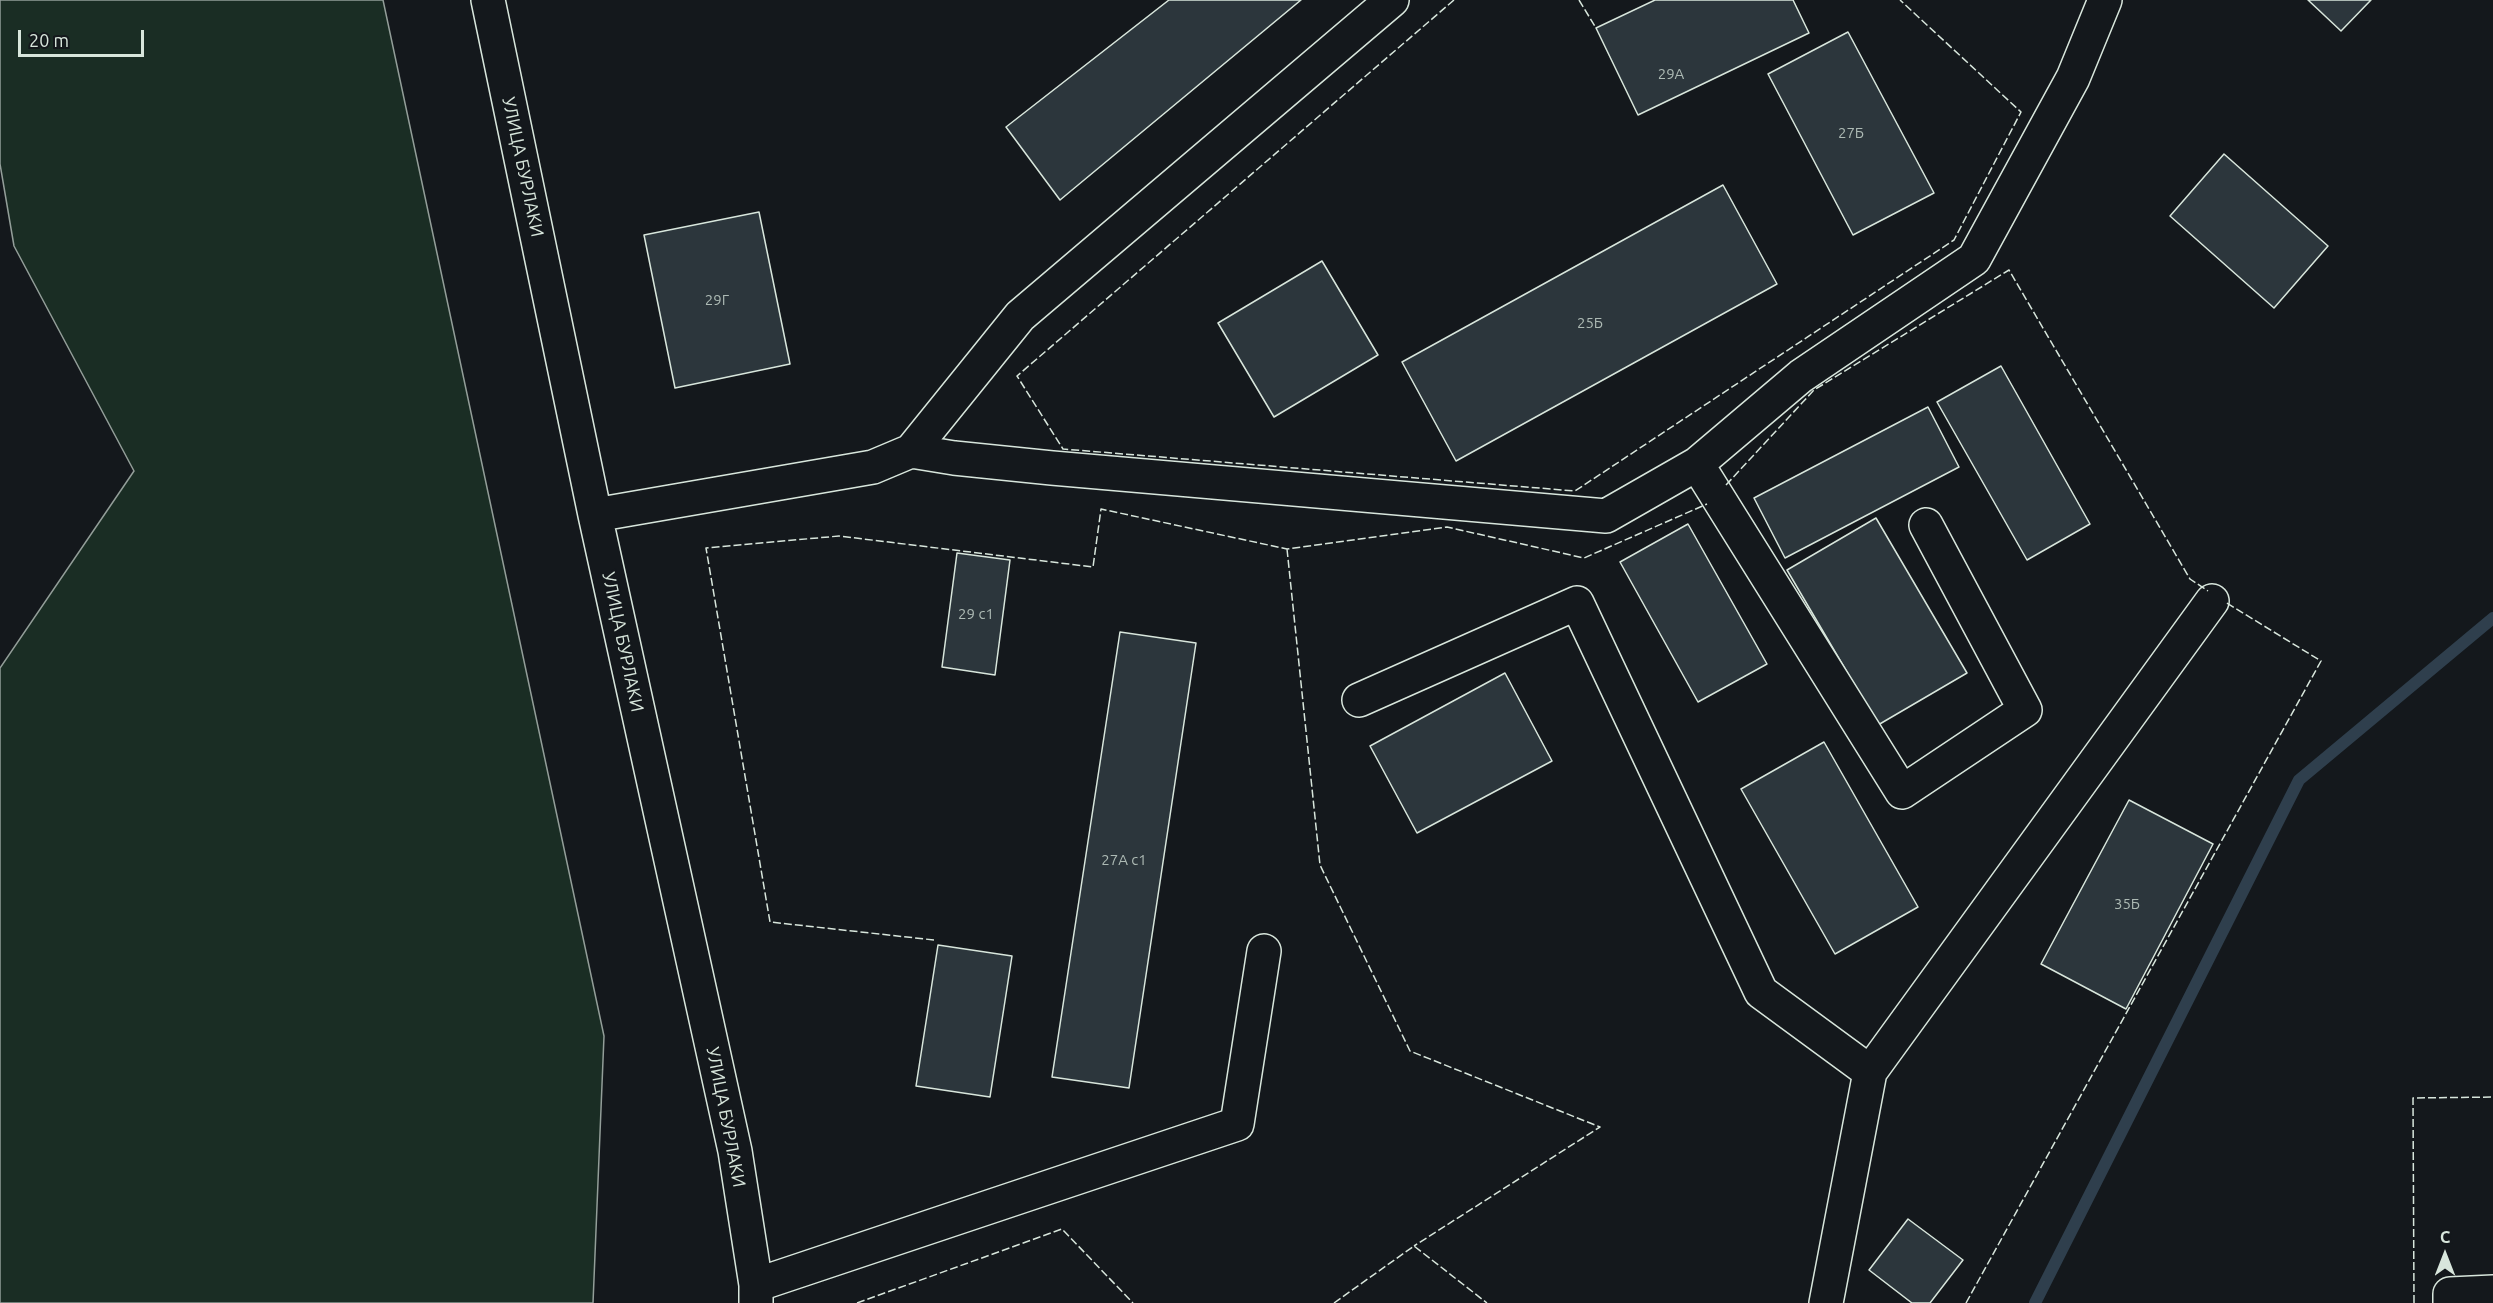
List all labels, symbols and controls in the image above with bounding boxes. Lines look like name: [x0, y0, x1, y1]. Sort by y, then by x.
scale bar: [21, 18, 147, 56]
text: 20 m: [29, 30, 69, 50]
house number: 29А: [1658, 65, 1684, 83]
street label: УЛИЦА БУРЛАКИ: [498, 95, 548, 239]
house number: 27Б: [1838, 124, 1864, 142]
house number: 29Г: [705, 291, 729, 309]
house number: 25Б: [1577, 314, 1603, 332]
street label: УЛИЦА БУРЛАКИ: [598, 570, 648, 714]
house number: 29 с1: [958, 605, 994, 623]
house number: 27А с1: [1101, 851, 1147, 869]
house number: 35Б: [2114, 895, 2140, 913]
street label: УЛИЦА БУРЛАКИ: [702, 1045, 750, 1189]
north arrow: [2415, 1225, 2475, 1285]
text: С: [2440, 1228, 2450, 1246]

